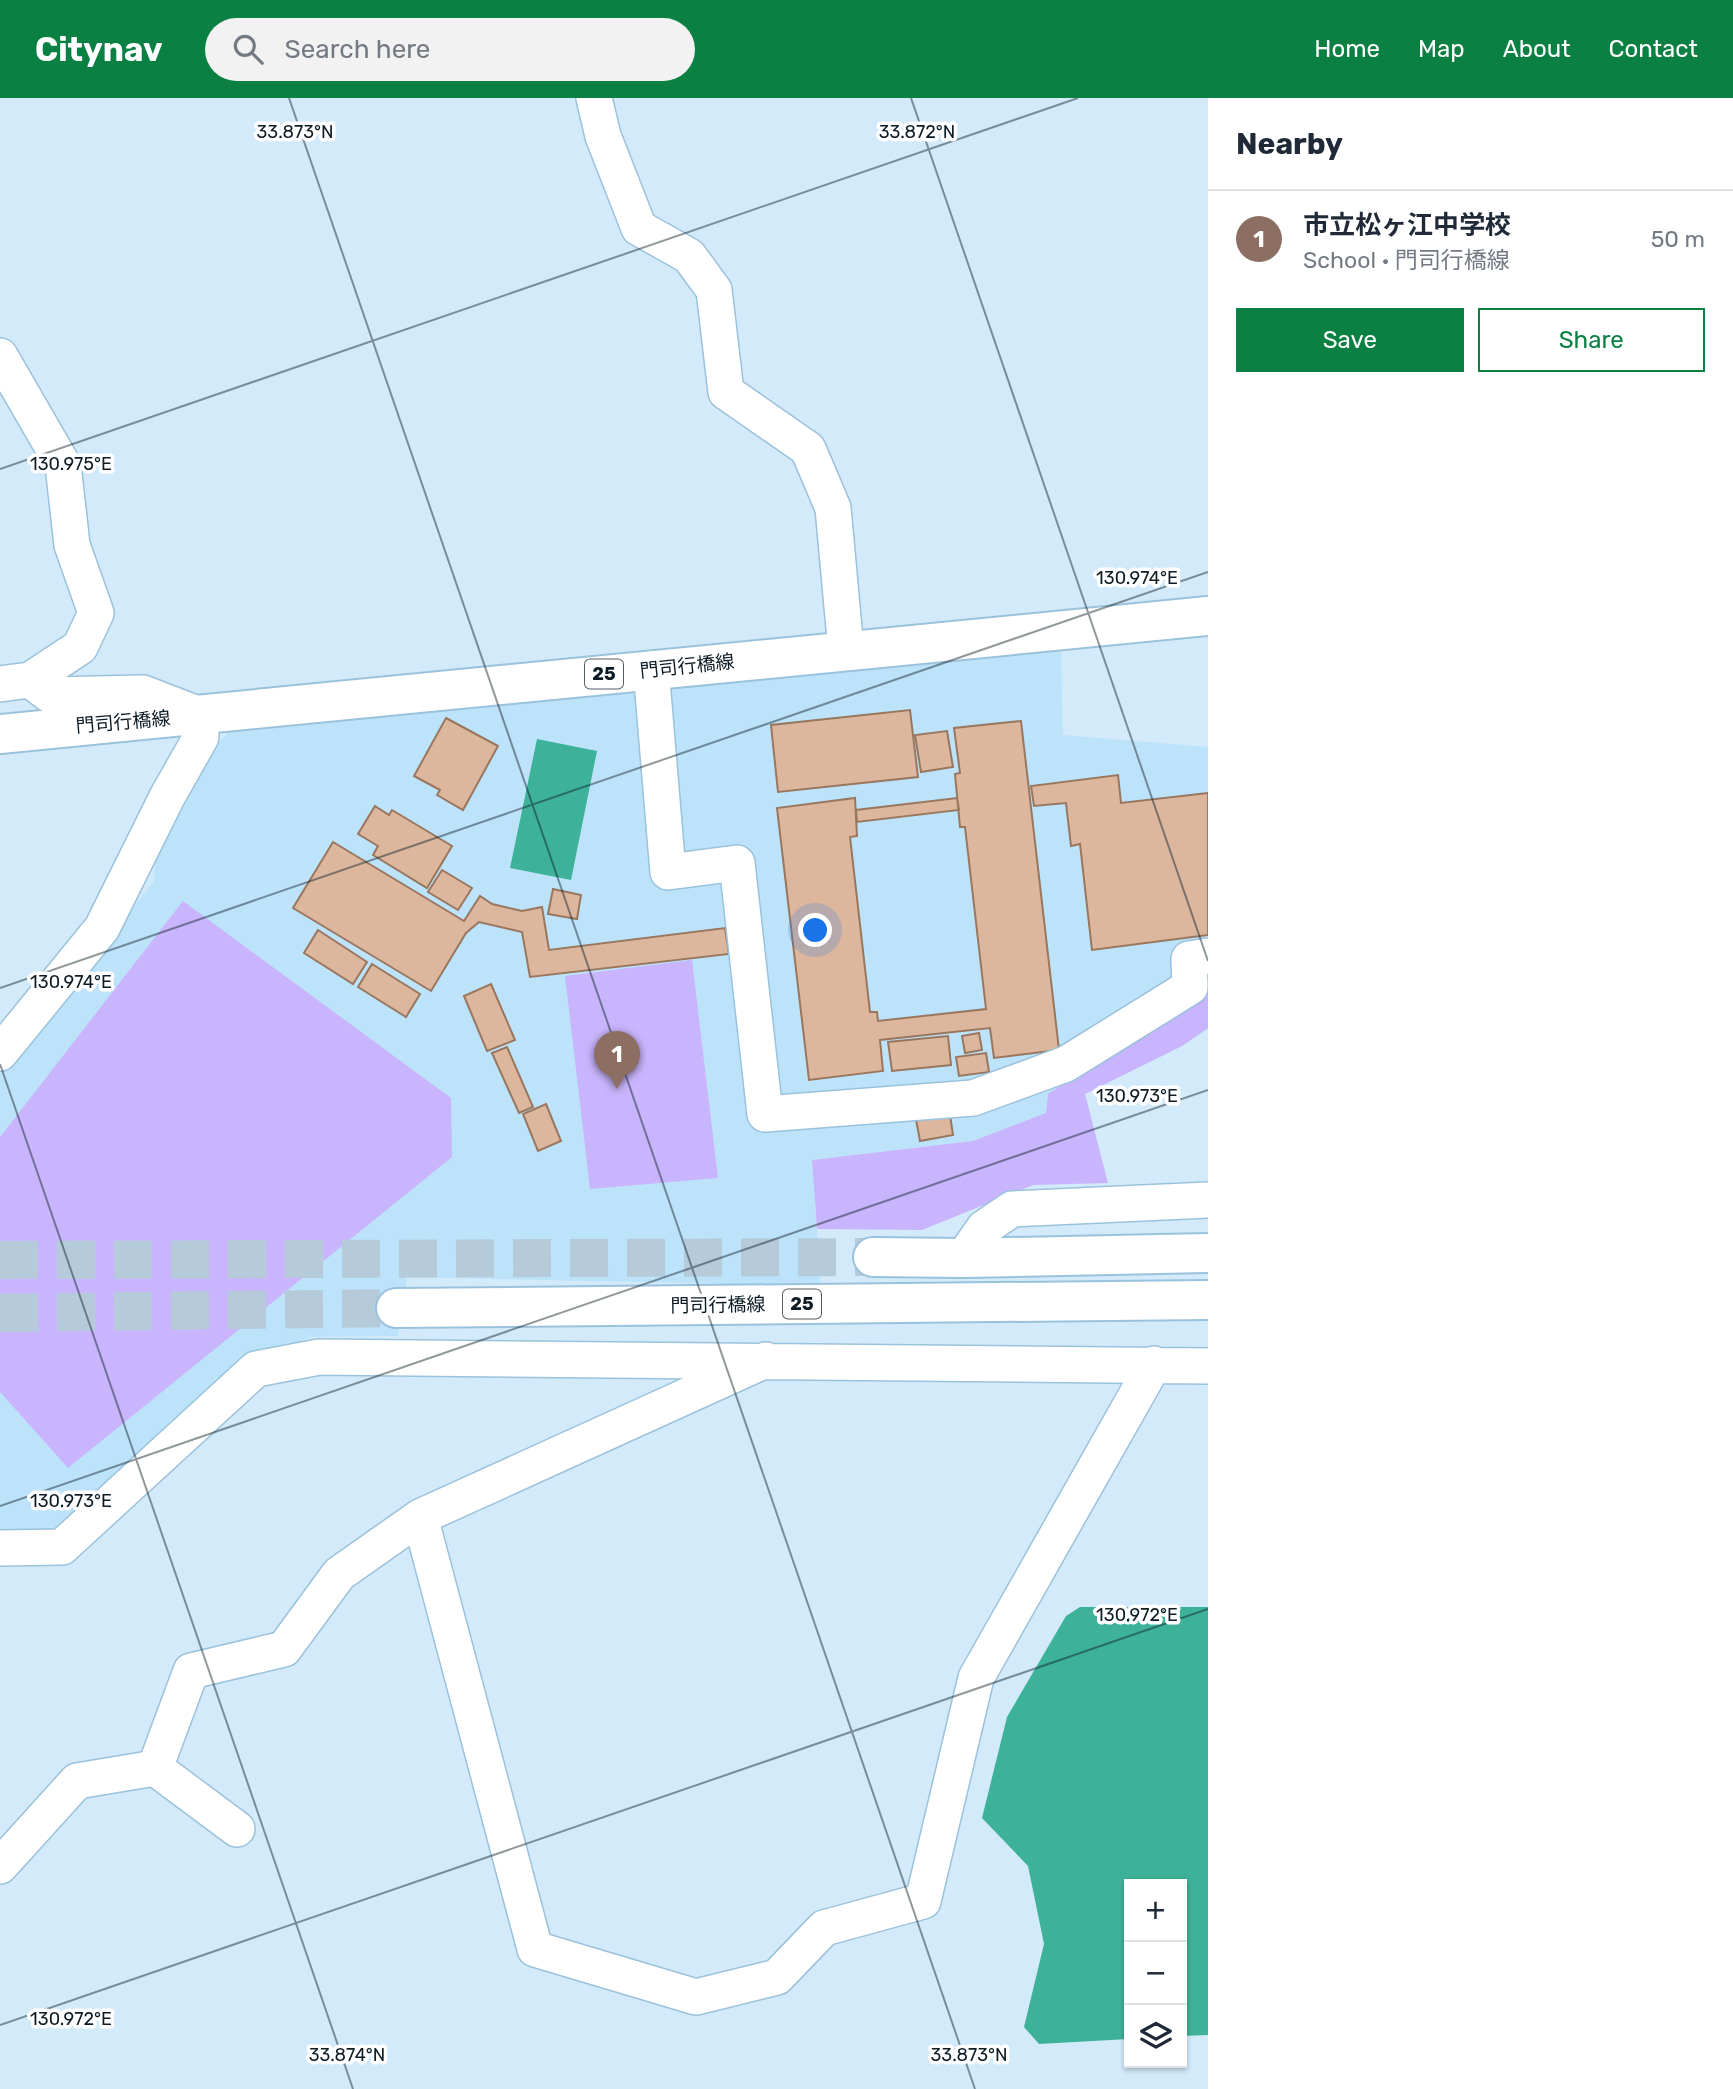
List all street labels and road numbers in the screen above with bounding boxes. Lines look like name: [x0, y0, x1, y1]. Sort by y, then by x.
street label: 門司行橋線: [639, 650, 735, 682]
road number: 25: [585, 660, 623, 688]
street label: 門司行橋線: [75, 706, 171, 738]
road number: 25: [783, 1289, 821, 1318]
street label: 門司行橋線: [670, 1293, 766, 1317]

